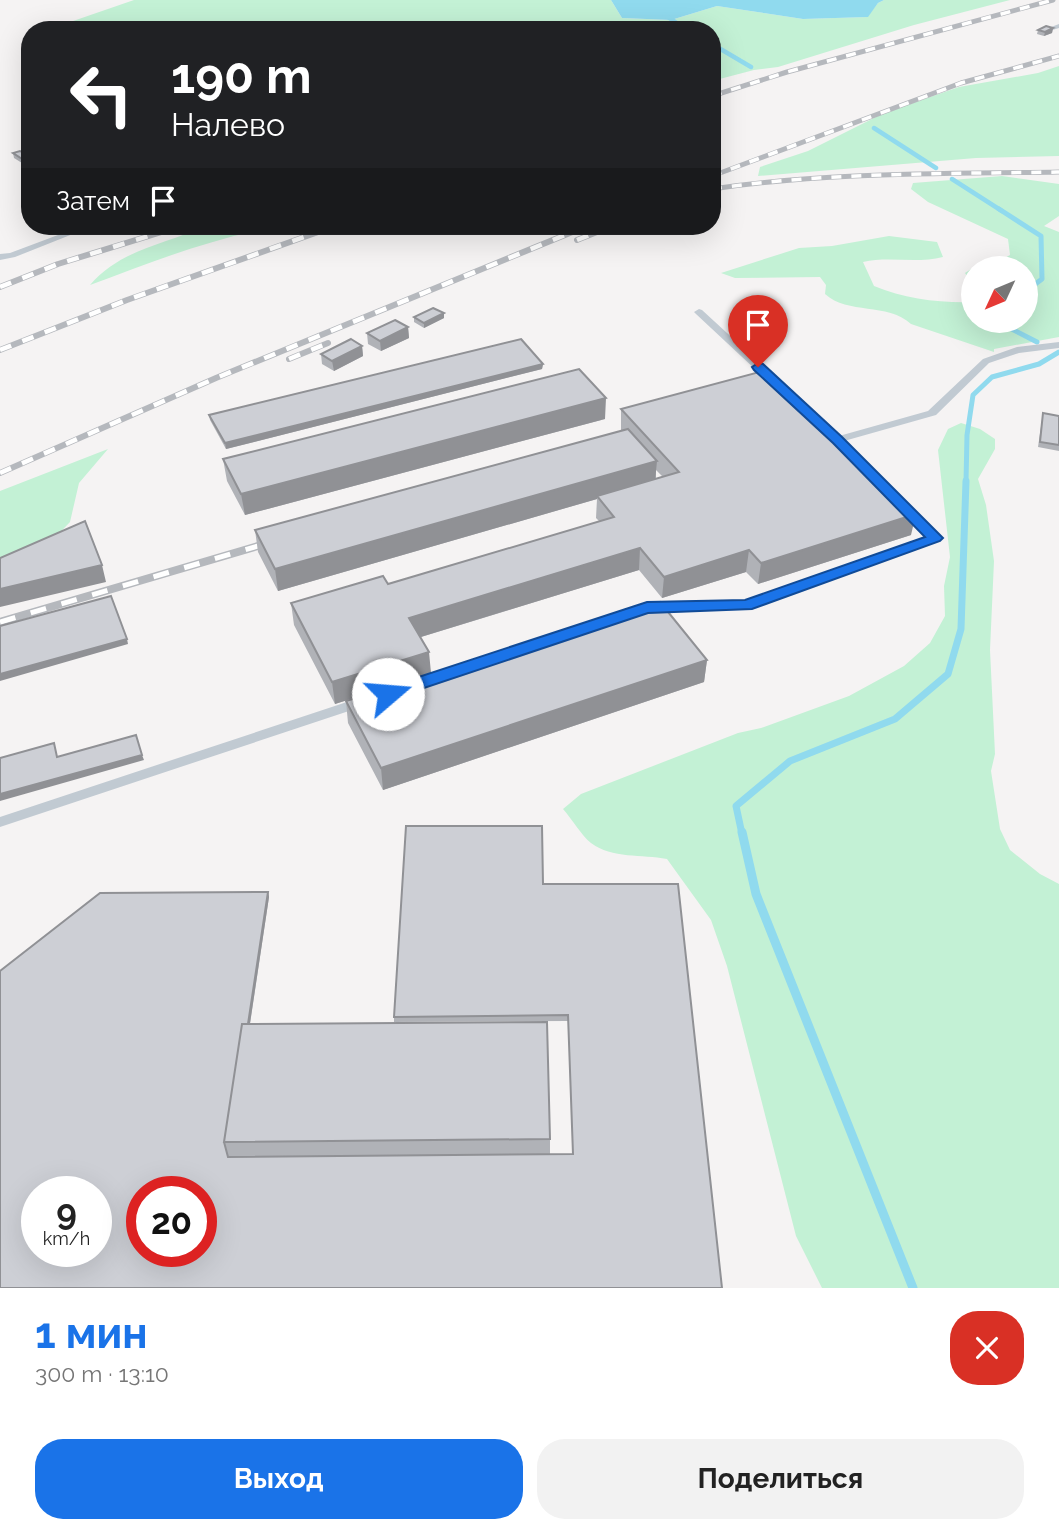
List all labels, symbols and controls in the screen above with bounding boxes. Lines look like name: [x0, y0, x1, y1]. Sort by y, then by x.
text: 190 m: [171, 47, 312, 104]
icon: left: [56, 49, 147, 140]
text: Налево: [171, 106, 285, 143]
icon: arrive: [144, 182, 182, 220]
text: Затем: [56, 186, 130, 216]
north arrow: [961, 256, 1038, 332]
map controls: [961, 256, 1038, 333]
pin: [728, 295, 788, 367]
icon: arrive: [739, 306, 777, 344]
position arrow: [351, 657, 425, 731]
speed limit sign: 20: [126, 1176, 217, 1267]
text: 9: [56, 1192, 77, 1233]
text: km/h: [43, 1228, 90, 1249]
text: 1 мин: [35, 1309, 148, 1358]
button: close: [950, 1311, 1024, 1385]
text: 300 m · 13:10: [35, 1360, 169, 1387]
button: Выход: [35, 1439, 523, 1519]
button: Поделиться: [537, 1439, 1024, 1519]

